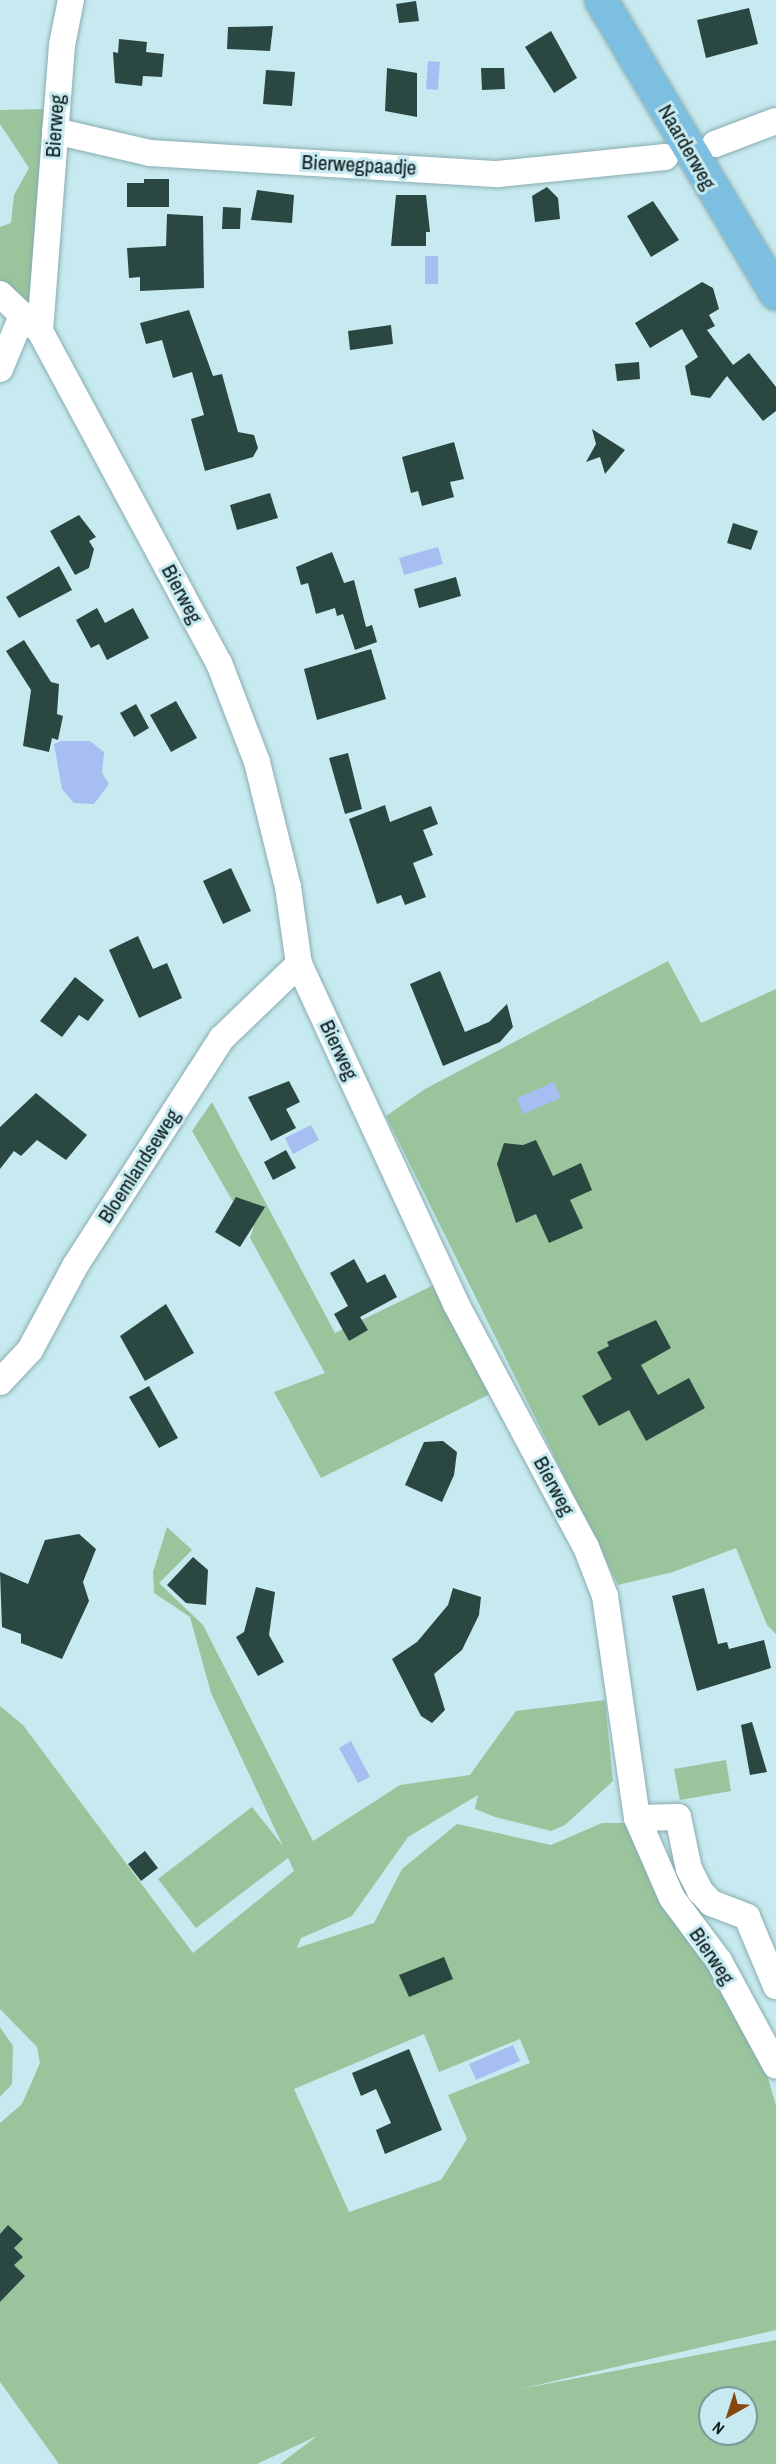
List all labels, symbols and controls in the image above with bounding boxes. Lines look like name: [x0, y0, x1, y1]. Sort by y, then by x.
street label: Bierweg: [40, 94, 70, 158]
street label: Naarderweg: [653, 100, 721, 194]
street label: Bierwegpaadje: [301, 149, 417, 181]
street label: Bierweg: [156, 560, 208, 628]
street label: Bierweg: [314, 1016, 364, 1084]
street label: Bloemlandseweg: [93, 1104, 185, 1228]
street label: Bierweg: [528, 1452, 580, 1520]
street label: Bierweg: [684, 1923, 740, 1989]
north arrow: [698, 2386, 758, 2446]
text: N: [707, 2417, 729, 2440]

